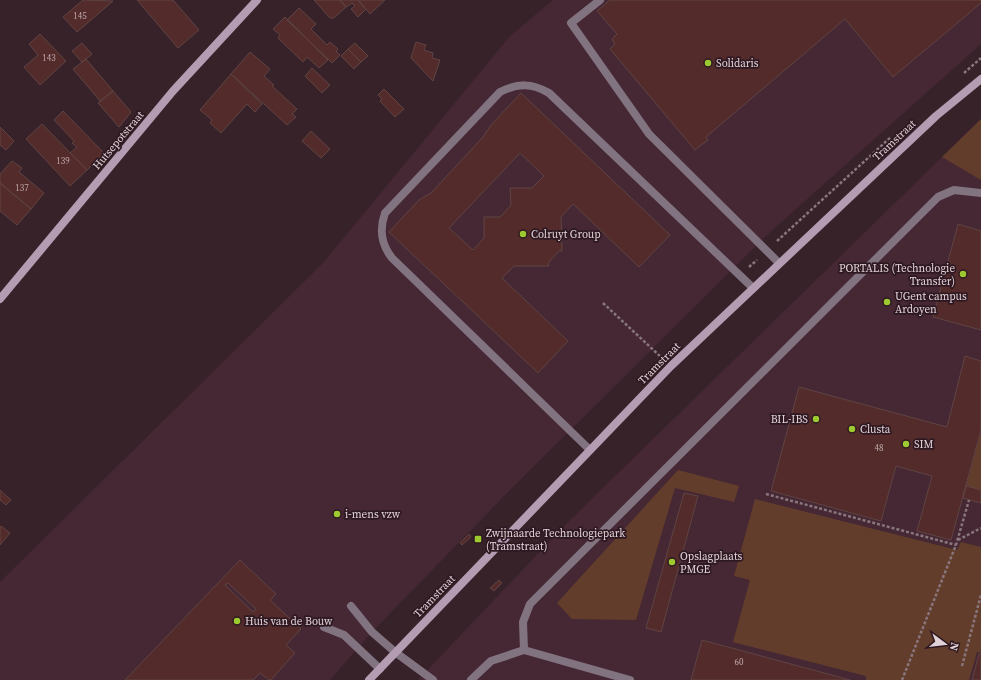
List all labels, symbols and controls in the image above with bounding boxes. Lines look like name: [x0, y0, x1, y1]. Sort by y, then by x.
house number: 145: [73, 10, 87, 22]
house number: 143: [42, 52, 56, 64]
place label: Solidaris: [716, 56, 759, 71]
marker: Solidaris: [703, 58, 713, 68]
street label: Hutsepotstraat: [89, 107, 148, 173]
street label: Tramstraat: [869, 116, 919, 164]
house number: 139: [56, 155, 70, 167]
house number: 137: [15, 182, 29, 194]
place label: Colruyt Group: [531, 227, 601, 242]
marker: Colruyt Group: [518, 229, 528, 239]
place label: PORTALIS (Technologie Transfer): [839, 261, 955, 289]
marker: PORTALIS (Technologie Transfer): [958, 269, 968, 279]
place label: UGent campus Ardoyen: [895, 289, 967, 317]
marker: UGent campus Ardoyen: [882, 297, 892, 307]
street label: Tramstraat: [635, 339, 684, 388]
place label: BIL-IBS: [771, 412, 808, 427]
marker: BIL-IBS: [811, 414, 821, 424]
place label: Clusta: [860, 422, 891, 437]
marker: Clusta: [847, 424, 857, 434]
place label: SIM: [914, 437, 934, 452]
marker: SIM: [901, 439, 911, 449]
house number: 48: [874, 442, 884, 454]
place label: i-mens vzw: [345, 507, 401, 522]
marker: i-mens vzw: [332, 509, 342, 519]
place label: Zwijnaarde Technologiepark (Tramstraat): [486, 526, 626, 554]
marker: Zwijnaarde Technologiepark (Tramstraat): [473, 534, 483, 544]
place label: Opslagplaats PMGE: [680, 549, 742, 577]
marker: Opslagplaats PMGE: [667, 557, 677, 567]
street label: Tramstraat: [410, 571, 459, 621]
place label: Huis van de Bouw: [245, 614, 333, 629]
marker: Huis van de Bouw: [232, 616, 242, 626]
north arrow: [925, 624, 965, 664]
text: N: [946, 641, 962, 652]
house number: 60: [734, 656, 744, 668]

